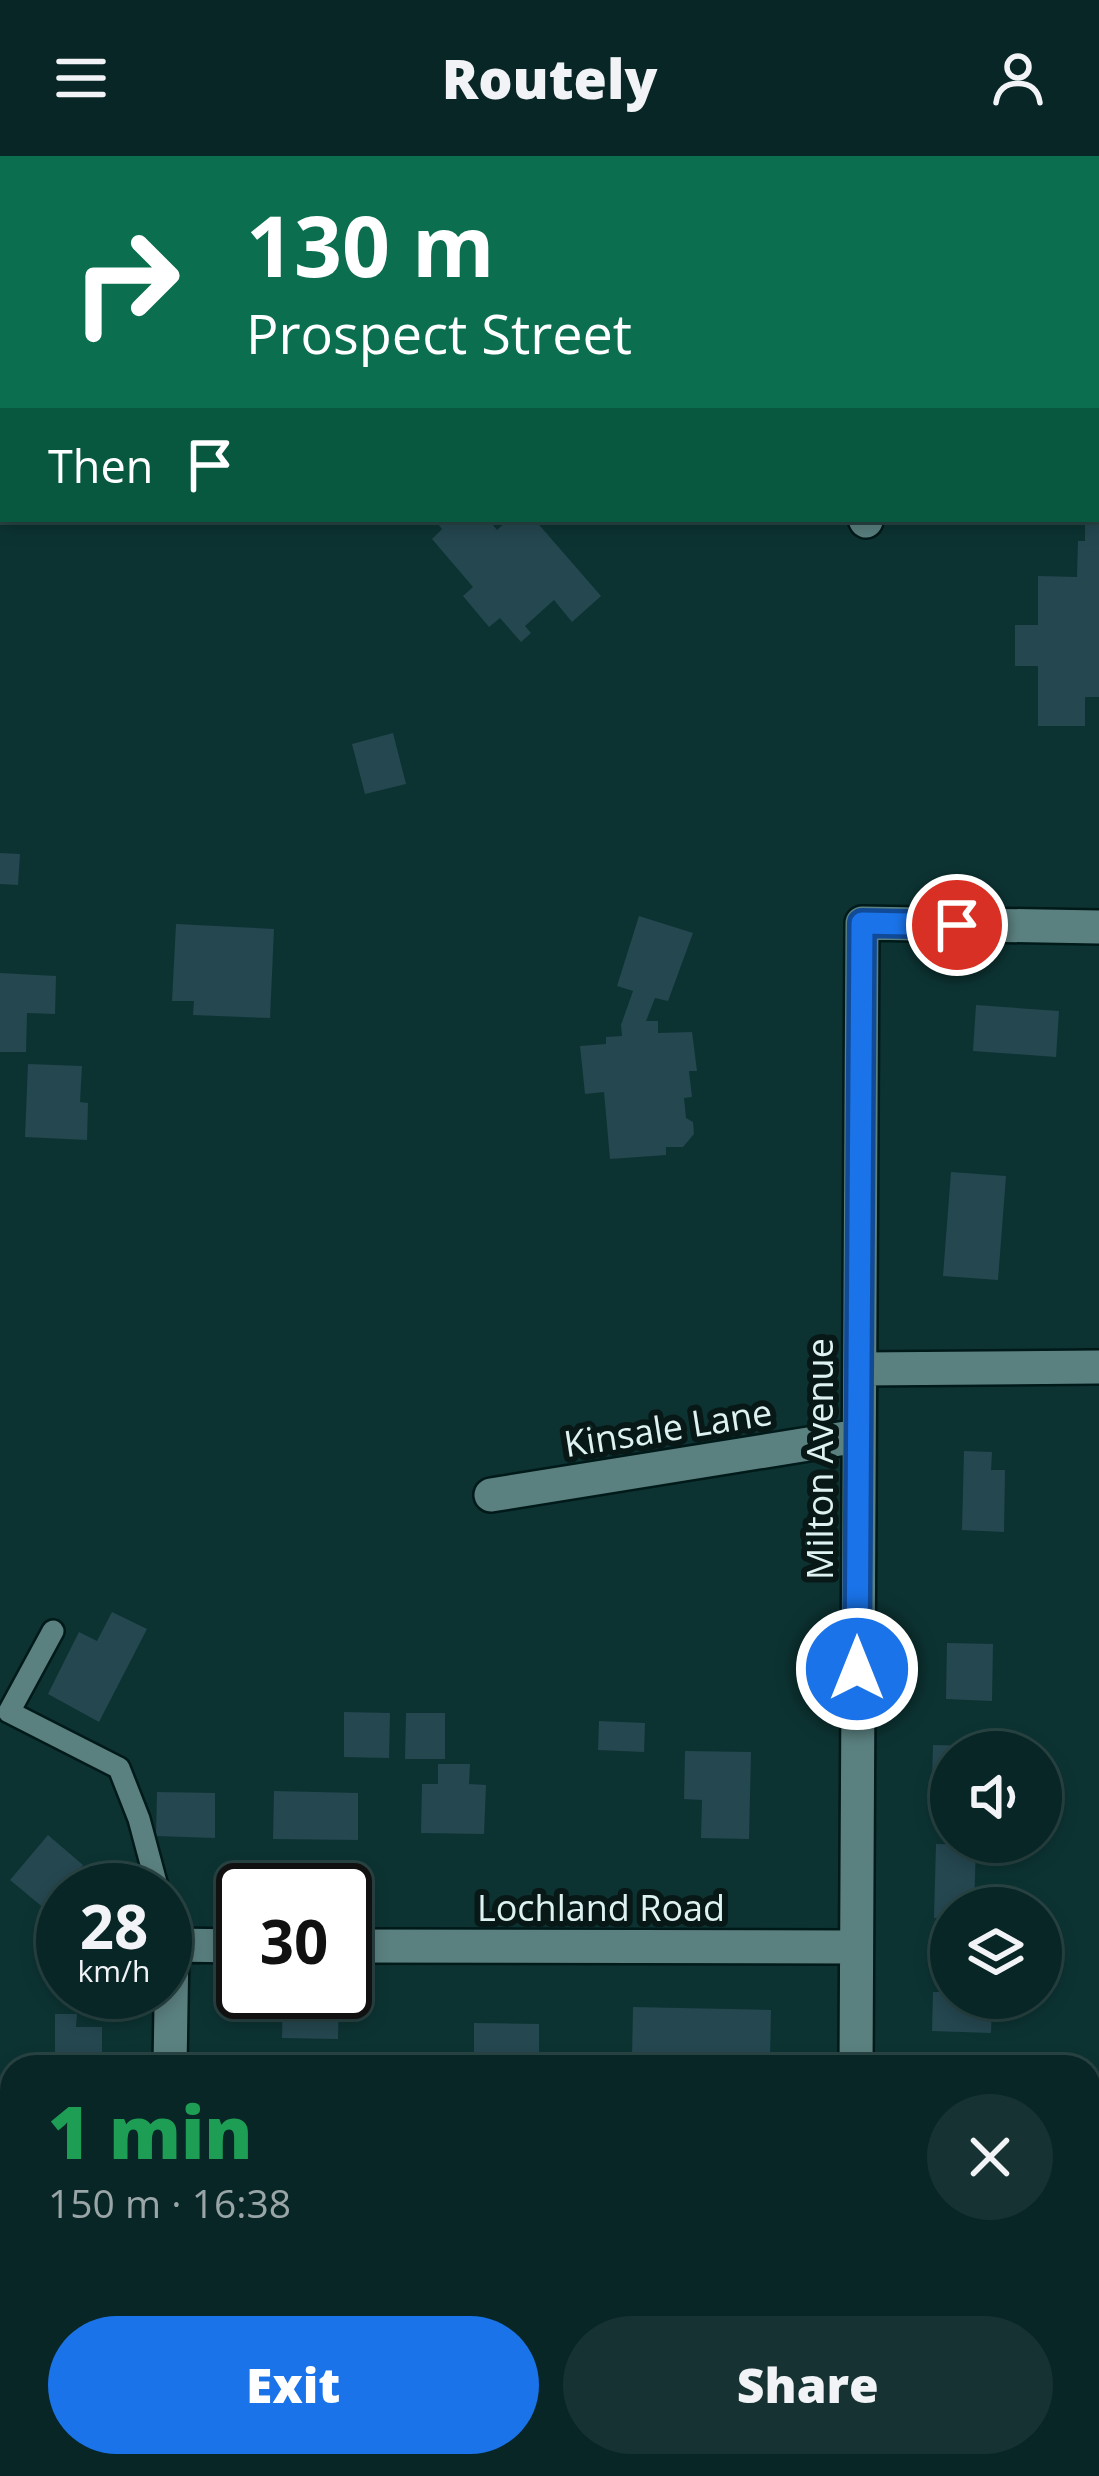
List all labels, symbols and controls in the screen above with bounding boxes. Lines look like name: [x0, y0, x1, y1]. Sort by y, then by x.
text: Routely: [442, 41, 657, 115]
icon: menu: [48, 45, 114, 111]
icon: person: [985, 45, 1051, 111]
text: 130 m: [246, 187, 494, 302]
icon: right: [48, 204, 204, 360]
text: Prospect Street: [246, 296, 632, 370]
icon: arrive: [177, 432, 243, 498]
text: Then: [48, 435, 153, 496]
pin: [906, 874, 1008, 976]
icon: arrive: [924, 892, 990, 958]
street label: Milton Avenue: [795, 1338, 844, 1580]
street label: Kinsale Lane: [560, 1387, 776, 1468]
position arrow: [794, 1606, 920, 1732]
map controls: [930, 1731, 1062, 2019]
button: sound: [930, 1731, 1062, 1863]
speed limit sign: 30: [216, 1863, 372, 2019]
street label: Lochland Road: [477, 1883, 725, 1932]
text: 28: [80, 1885, 148, 1967]
button: layers: [930, 1887, 1062, 2019]
text: km/h: [78, 1950, 150, 1991]
text: 1 min: [48, 2082, 253, 2180]
button: close: [927, 2094, 1053, 2220]
text: 150 m · 16:38: [48, 2176, 291, 2229]
button: Exit: [48, 2316, 539, 2454]
button: Share: [563, 2316, 1053, 2454]

